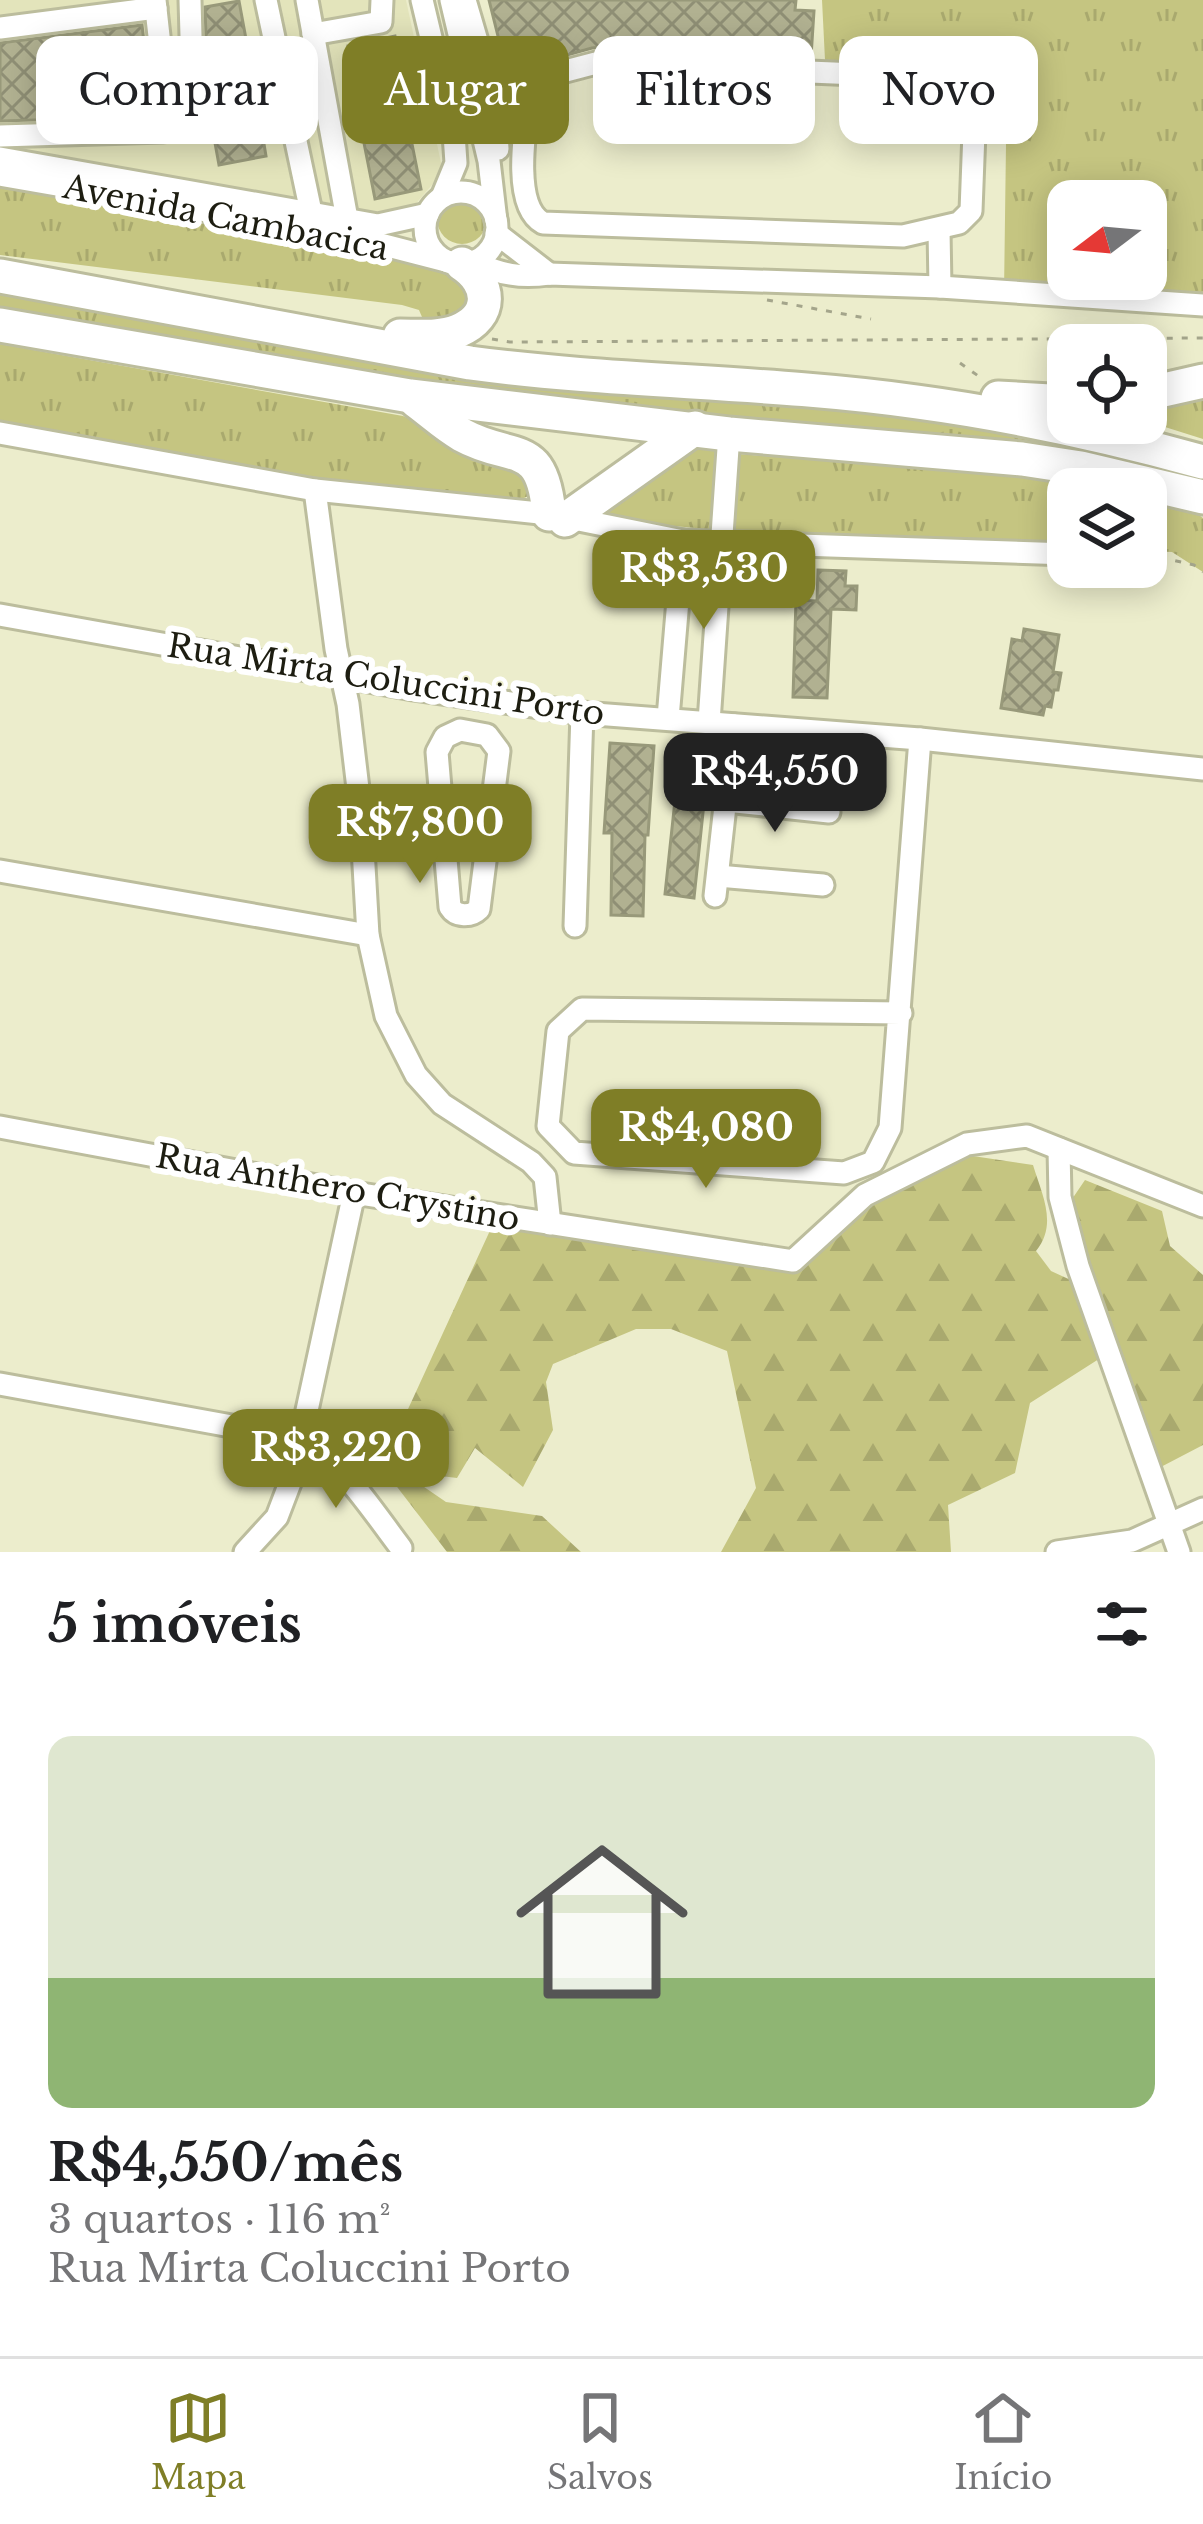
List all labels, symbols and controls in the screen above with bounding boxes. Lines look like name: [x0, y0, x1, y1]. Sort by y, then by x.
chip: Comprar: [36, 36, 318, 144]
chip: Alugar: [342, 36, 569, 144]
chip: Filtros: [593, 36, 815, 144]
chip: Novo: [839, 36, 1038, 144]
street label: Avenida Cambacica: [59, 166, 393, 269]
north arrow: [1047, 180, 1167, 300]
map controls: [1047, 180, 1167, 588]
button: locate: [1047, 324, 1167, 444]
button: layers: [1047, 468, 1167, 588]
pin: R$3,530: [593, 530, 815, 632]
text: R$3,530: [619, 544, 789, 593]
street label: Rua Mirta Coluccini Porto: [164, 625, 608, 734]
pin: R$4,550: [664, 733, 886, 835]
text: R$4,550: [691, 747, 859, 796]
pin: R$7,800: [309, 784, 531, 886]
text: R$7,800: [336, 798, 504, 847]
pin: R$4,080: [595, 1089, 817, 1191]
text: R$4,080: [618, 1103, 794, 1152]
street label: Rua Anthero Crystino: [153, 1135, 523, 1240]
pin: R$3,220: [225, 1409, 447, 1511]
text: R$3,220: [250, 1423, 422, 1472]
icon: filters: [1089, 1591, 1155, 1657]
text: 5 imóveis: [48, 1593, 302, 1656]
icon: home: [494, 1814, 710, 2030]
text: R$4,550/mês: [48, 2132, 403, 2195]
text: 3 quartos · 116 m²: [48, 2195, 391, 2244]
text: Rua Mirta Coluccini Porto: [48, 2244, 571, 2293]
tab: Mapa: [151, 2385, 246, 2498]
tab: Salvos: [547, 2385, 653, 2498]
tab: Início: [954, 2385, 1052, 2498]

